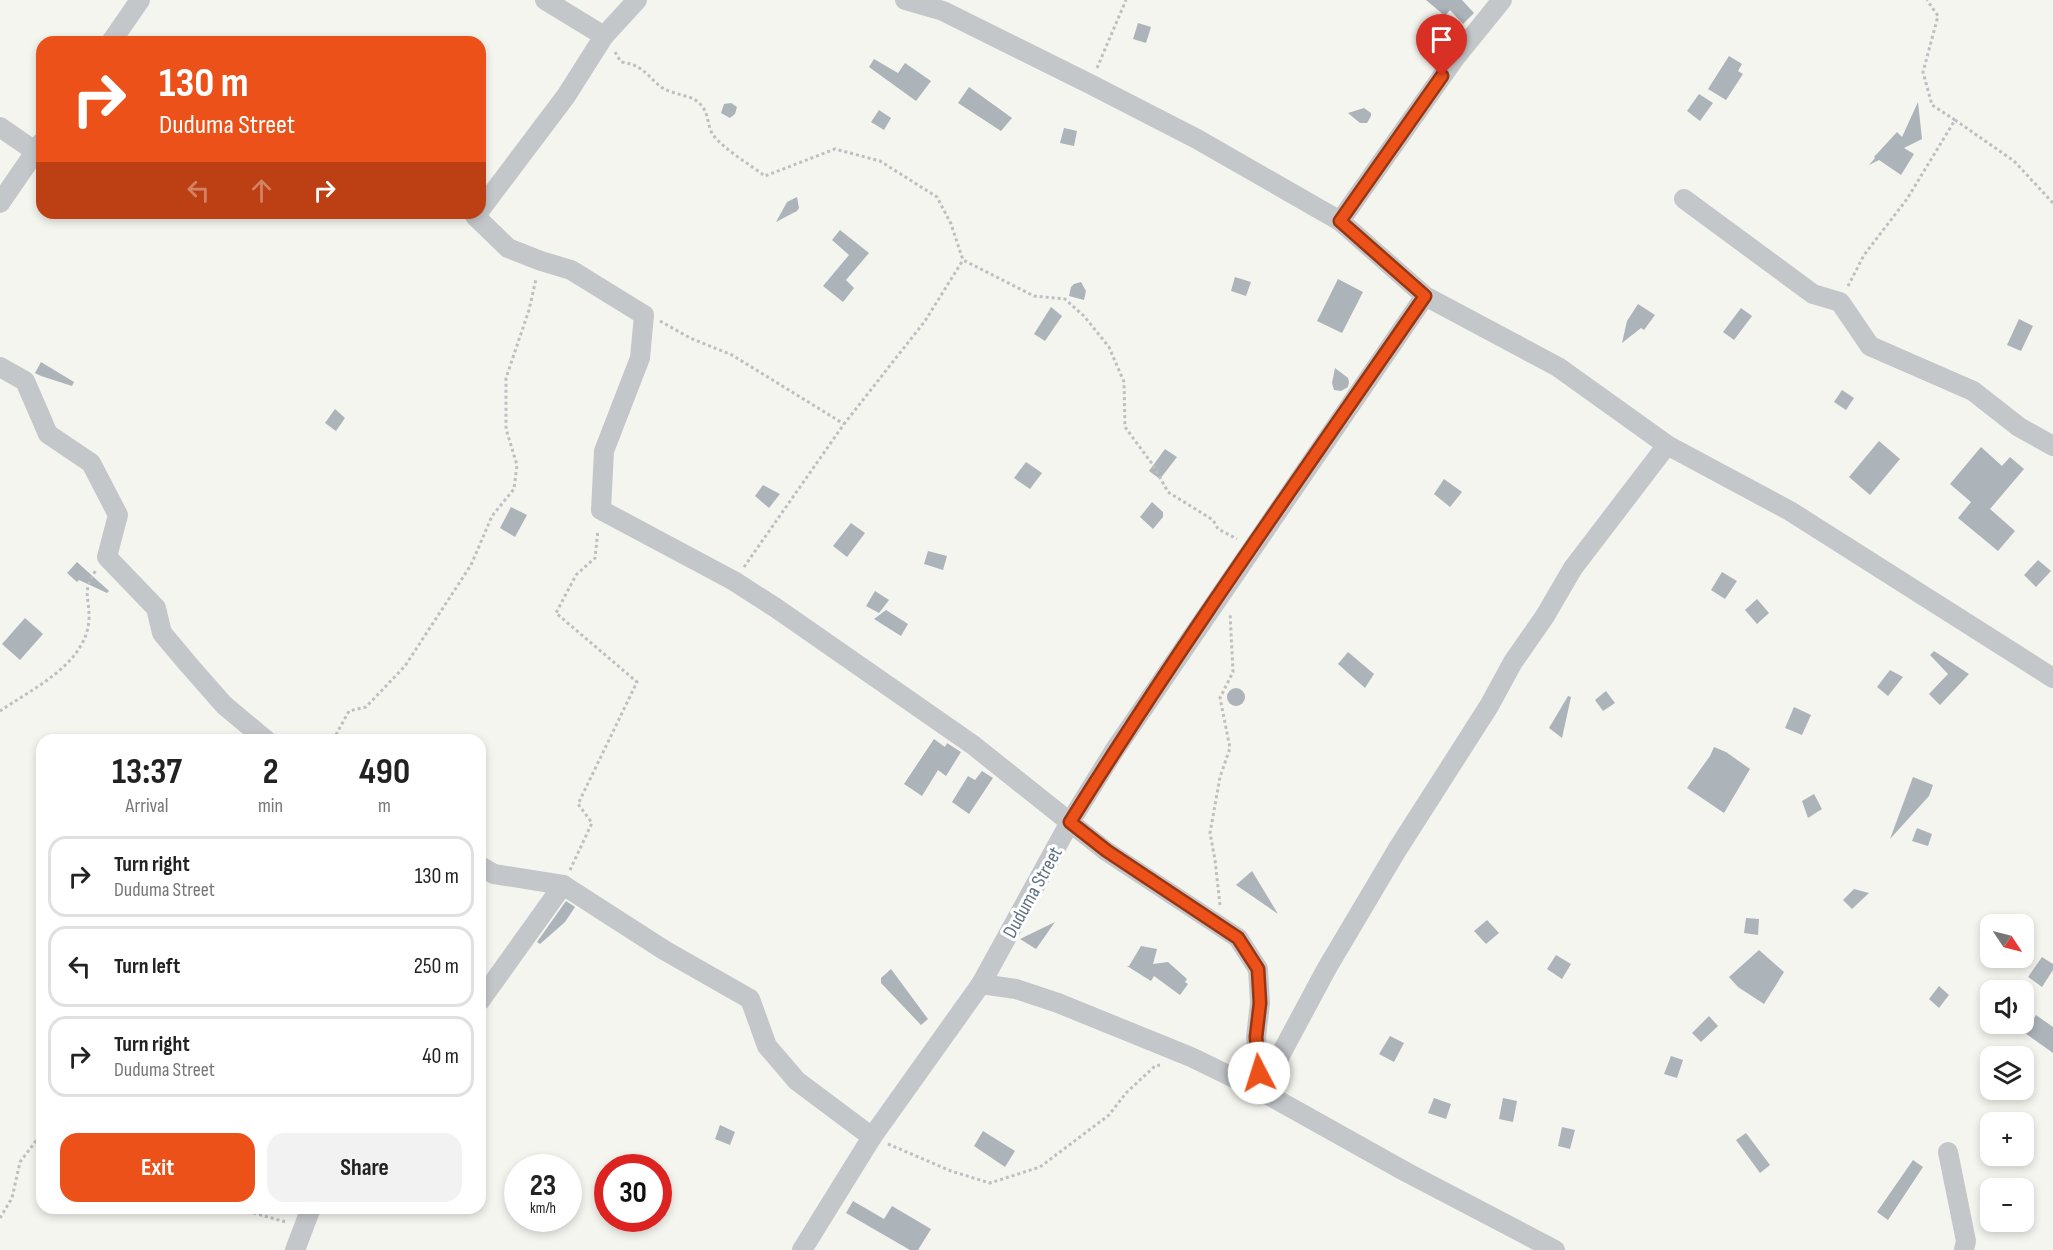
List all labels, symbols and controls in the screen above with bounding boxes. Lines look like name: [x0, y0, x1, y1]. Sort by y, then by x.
pin: [1416, 14, 1467, 76]
icon: arrive: [1425, 23, 1458, 56]
text: 130 m: [159, 58, 249, 109]
icon: right: [60, 60, 138, 138]
text: Duduma Street: [159, 109, 295, 141]
icon: left: [182, 174, 215, 207]
icon: ahead: [245, 174, 278, 207]
icon: right: [308, 174, 341, 207]
text: 13:37: [112, 751, 182, 794]
text: 2: [263, 751, 278, 794]
text: 490: [359, 751, 410, 794]
text: Arrival: [125, 794, 168, 818]
text: min: [258, 794, 283, 818]
text: m: [378, 794, 391, 818]
street label: Duduma Street: [998, 843, 1068, 942]
text: Turn right: [114, 851, 190, 878]
icon: right: [63, 860, 96, 893]
text: 130 m: [415, 863, 459, 890]
text: Duduma Street: [114, 878, 215, 902]
north arrow: [1980, 914, 2034, 968]
map controls: [1980, 914, 2034, 1232]
icon: left: [63, 950, 96, 983]
text: Turn left: [114, 953, 180, 980]
text: 250 m: [414, 953, 459, 980]
button: sound: [1980, 980, 2034, 1034]
text: Turn right: [114, 1031, 190, 1058]
icon: right: [63, 1040, 96, 1073]
position arrow: [1227, 1041, 1291, 1105]
text: 40 m: [422, 1043, 459, 1070]
button: layers: [1980, 1046, 2034, 1100]
text: Duduma Street: [114, 1058, 215, 1082]
button: +: [1980, 1112, 2034, 1166]
button: Exit: [60, 1133, 255, 1202]
button: Share: [267, 1133, 462, 1202]
speed limit sign: 30: [594, 1154, 672, 1232]
text: 23: [530, 1168, 556, 1204]
button: −: [1980, 1178, 2034, 1232]
text: km/h: [530, 1199, 556, 1218]

